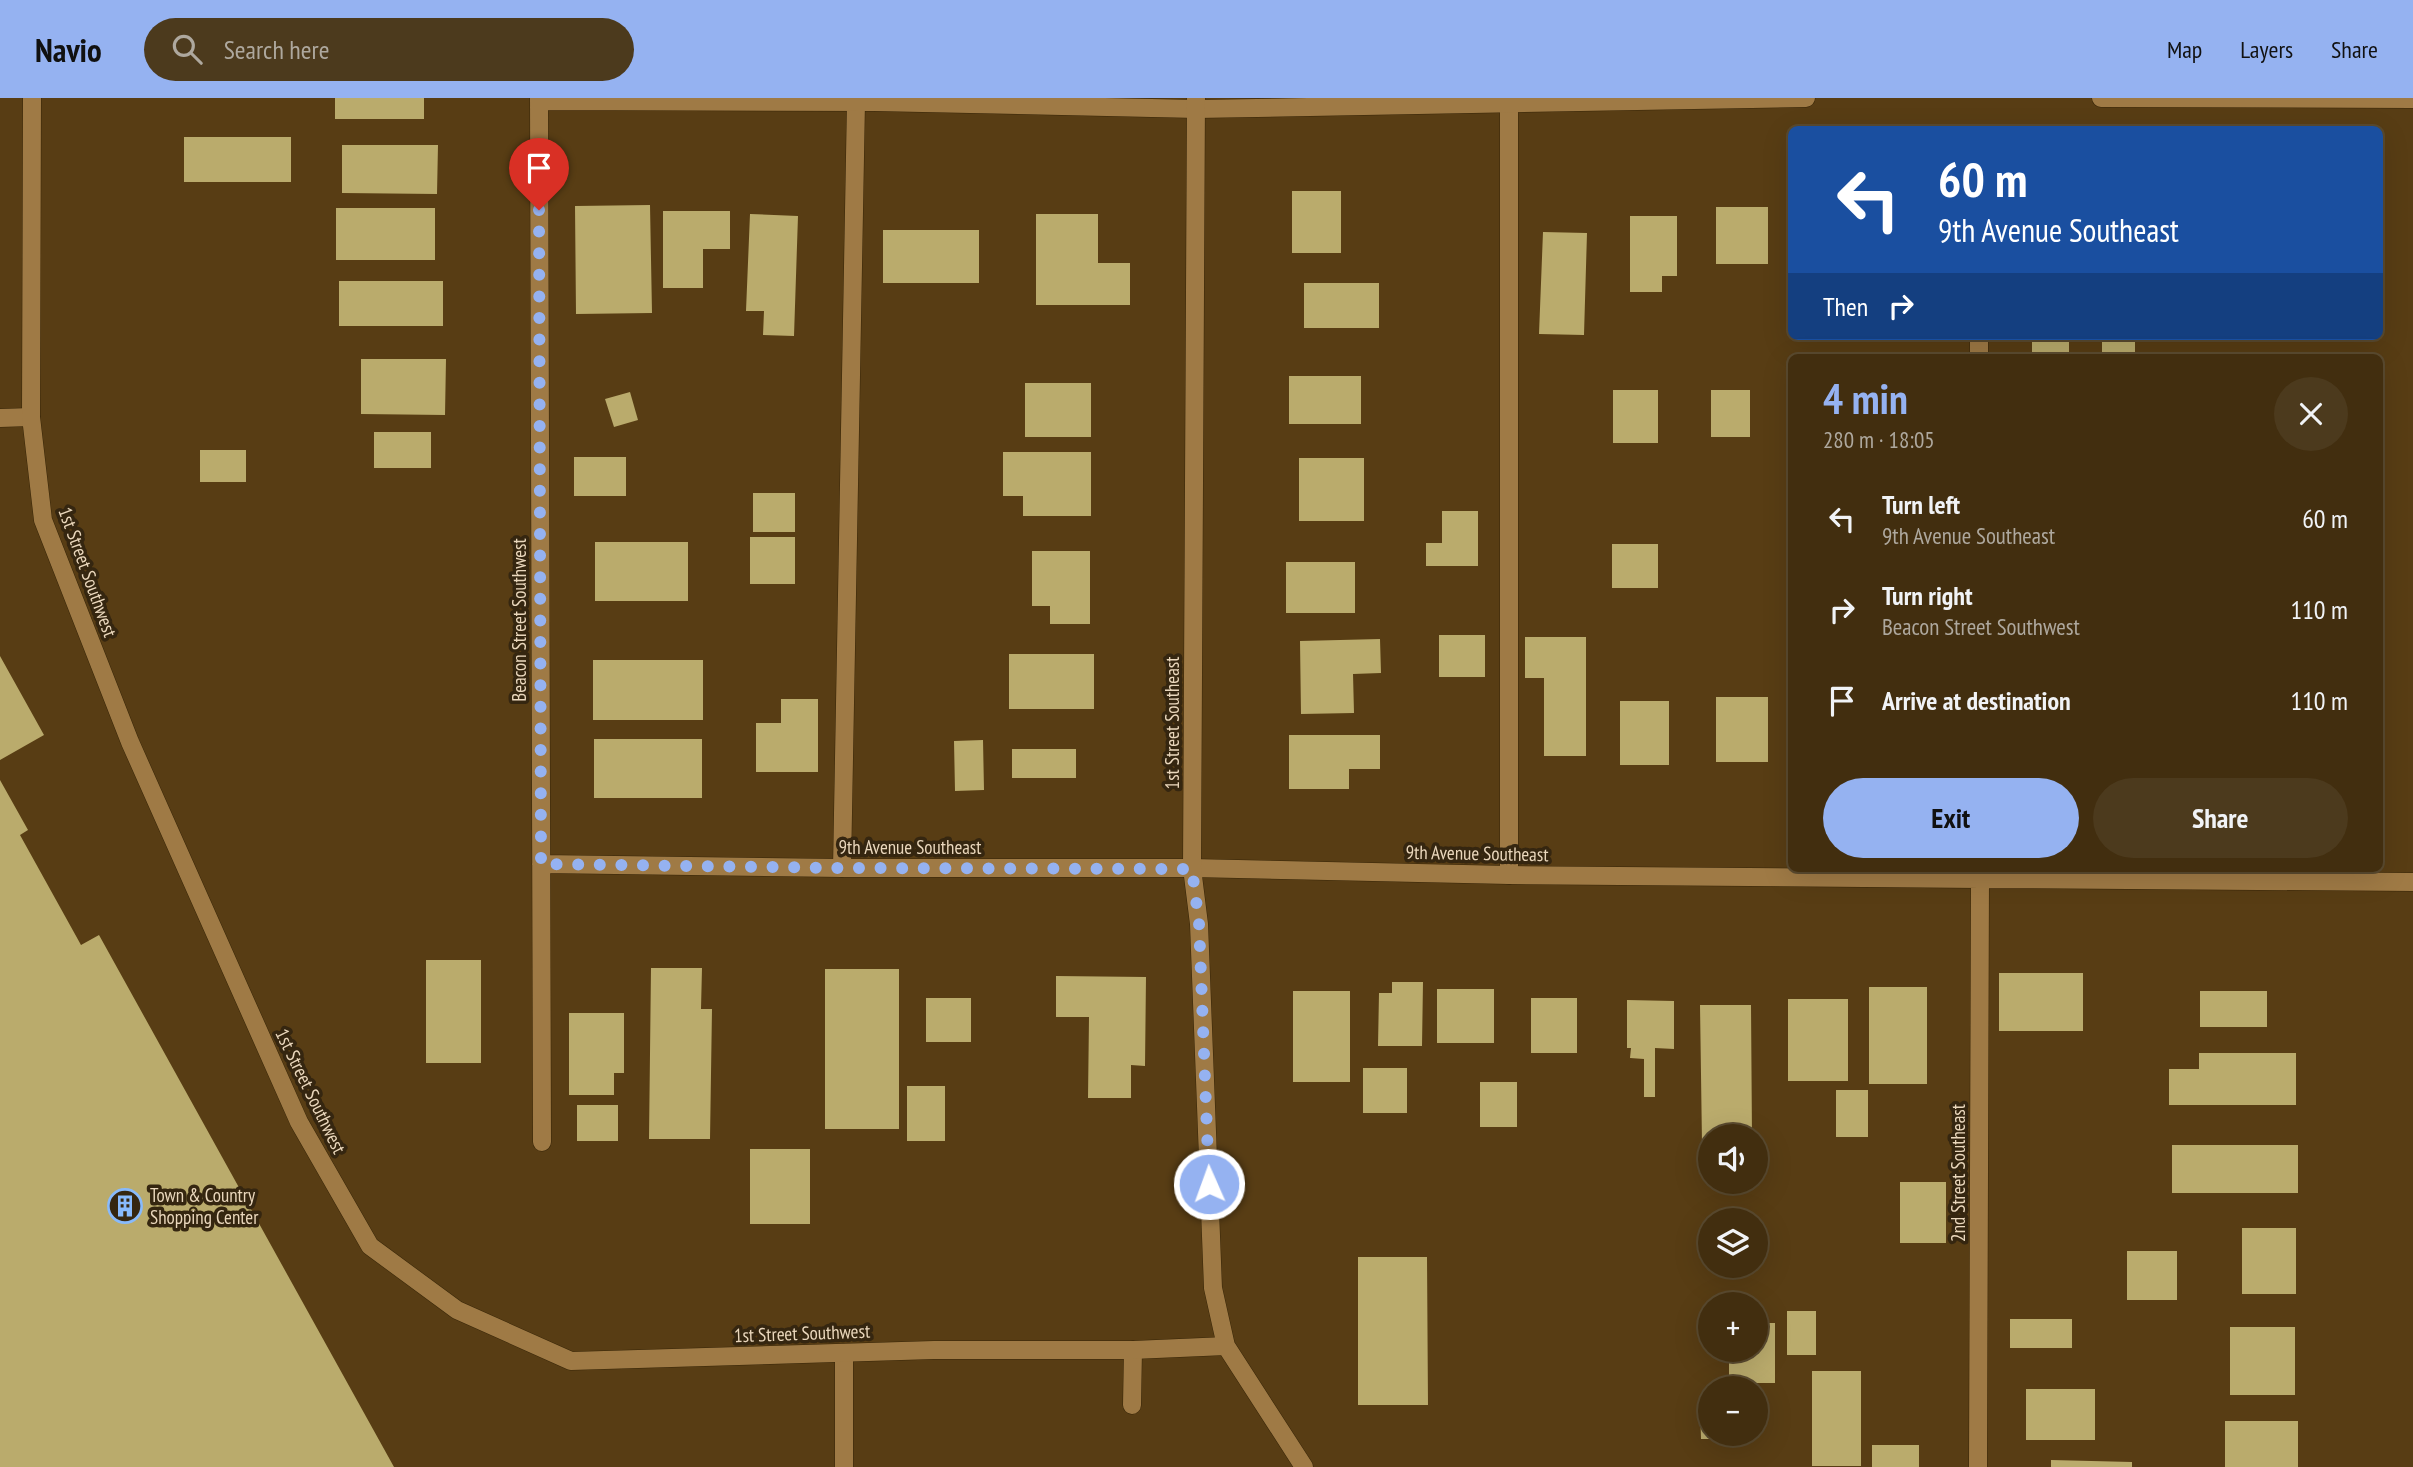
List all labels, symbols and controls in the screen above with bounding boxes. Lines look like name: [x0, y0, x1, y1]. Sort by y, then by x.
search box: [144, 18, 634, 81]
text: Navio: [35, 28, 102, 71]
icon: search: [168, 30, 206, 68]
text: Search here: [224, 33, 329, 66]
text: Map: [2167, 34, 2202, 65]
text: Layers: [2240, 34, 2293, 65]
text: Share: [2331, 34, 2378, 65]
pin: [509, 138, 569, 210]
text: 60 m: [1938, 147, 2027, 211]
icon: arrive: [520, 149, 558, 187]
icon: left: [1823, 154, 1914, 245]
text: 9th Avenue Southeast: [1938, 209, 2179, 251]
icon: right: [1882, 287, 1920, 325]
text: Then: [1823, 290, 1868, 323]
text: 4 min: [1823, 371, 1908, 426]
button: close: [2274, 377, 2348, 451]
text: 280 m · 18:05: [1823, 425, 1935, 454]
text: Turn left: [1882, 488, 1960, 521]
icon: left: [1823, 500, 1861, 538]
text: 60 m: [2302, 502, 2348, 535]
street label: 1st Street Southwest: [53, 504, 123, 641]
text: 9th Avenue Southeast: [1882, 521, 2055, 550]
street label: Beacon Street Southwest: [507, 537, 531, 702]
text: Turn right: [1882, 579, 1973, 612]
icon: right: [1823, 591, 1861, 629]
text: 110 m: [2290, 593, 2348, 626]
text: Beacon Street Southwest: [1882, 612, 2080, 641]
street label: 1st Street Southeast: [1160, 656, 1184, 789]
icon: arrive: [1823, 682, 1861, 720]
text: Arrive at destination: [1882, 684, 2071, 717]
text: 110 m: [2290, 684, 2348, 717]
button: Exit: [1823, 778, 2079, 858]
button: Share: [2093, 778, 2348, 858]
street label: 9th Avenue Southeast: [839, 835, 982, 859]
street label: 9th Avenue Southeast: [1405, 840, 1549, 866]
street label: 1st Street Southwest: [270, 1024, 352, 1158]
street label: 2nd Street Southeast: [1946, 1103, 1970, 1242]
map controls: [1698, 1124, 1768, 1446]
button: sound: [1698, 1124, 1768, 1194]
position arrow: [1172, 1147, 1246, 1221]
place label: Town & Country Shopping Center: [150, 1183, 259, 1229]
building icon: Town & Country Shopping Center: [106, 1187, 144, 1225]
button: layers: [1698, 1208, 1768, 1278]
button: +: [1698, 1292, 1768, 1362]
street label: 1st Street Southwest: [733, 1319, 871, 1347]
button: −: [1698, 1376, 1768, 1446]

